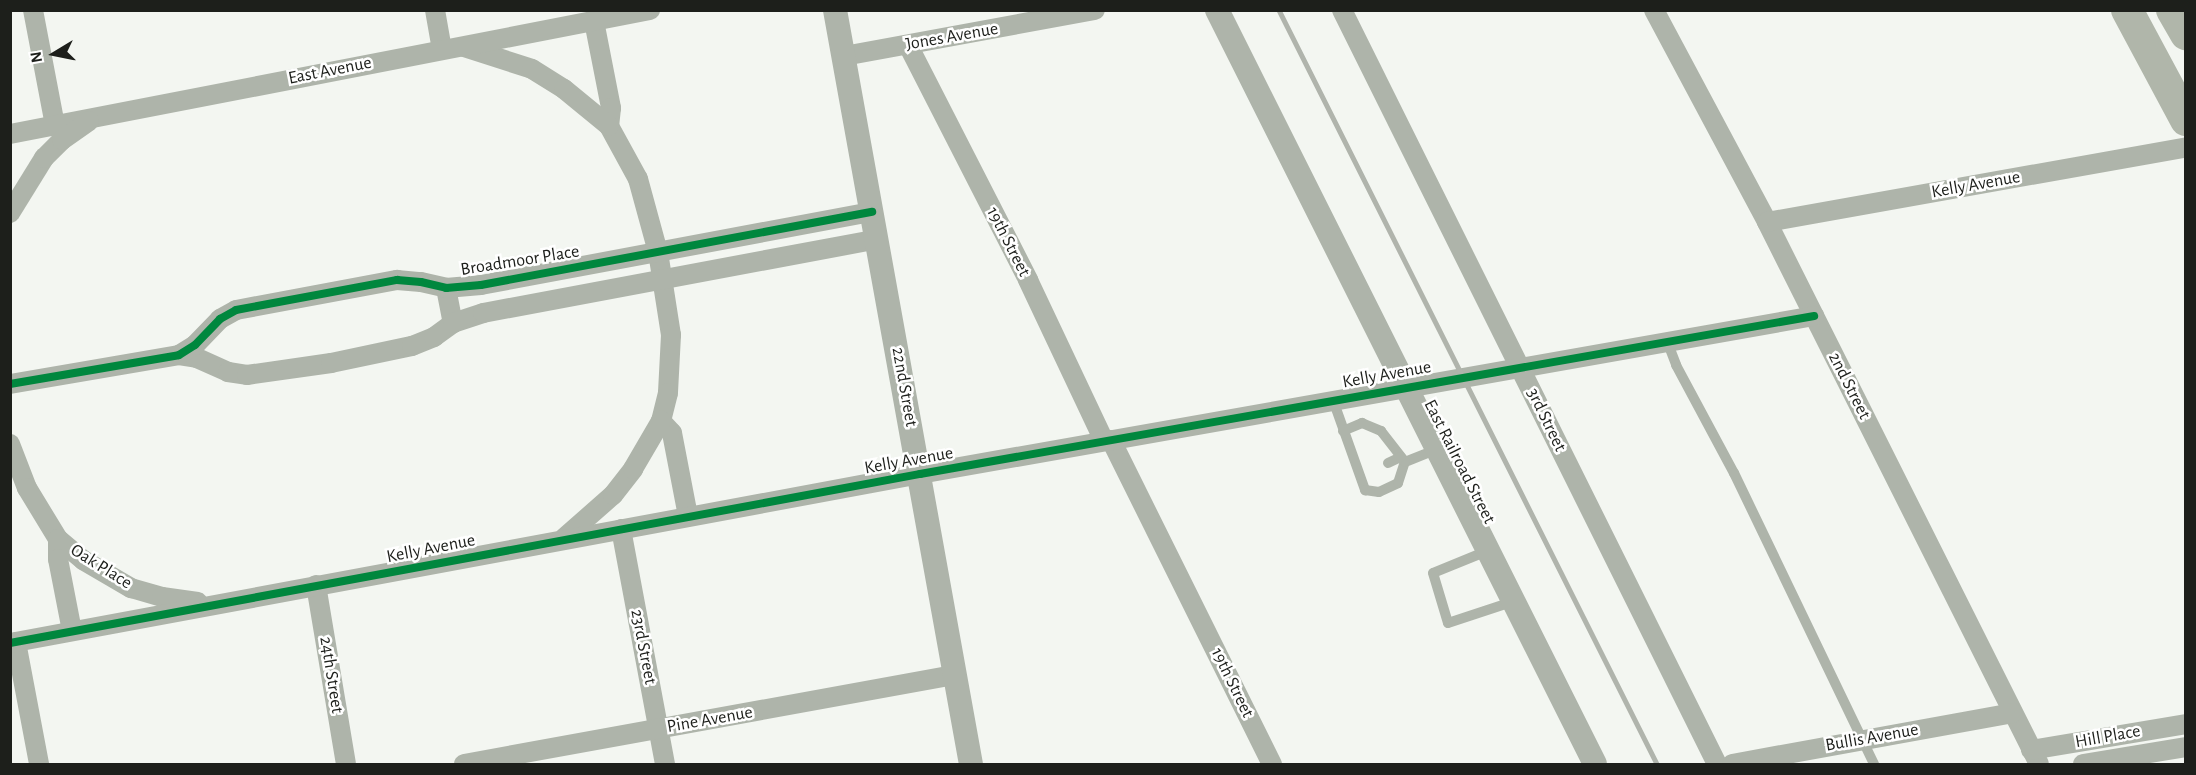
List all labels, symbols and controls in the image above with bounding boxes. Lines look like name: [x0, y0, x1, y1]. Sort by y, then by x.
street label: Jones Avenue: [904, 18, 1000, 56]
north arrow: [24, 24, 84, 84]
text: N: [27, 50, 45, 64]
street label: East Avenue: [286, 52, 374, 90]
street label: Kelly Avenue: [1930, 167, 2022, 203]
street label: 19th Street: [981, 204, 1035, 280]
street label: Broadmoor Place: [459, 241, 581, 281]
street label: 22nd Street: [886, 346, 922, 428]
street label: 2nd Street: [1823, 349, 1875, 423]
street label: Kelly Avenue: [1341, 357, 1433, 393]
street label: 3rd Street: [1521, 385, 1571, 455]
street label: East Railroad Street: [1418, 396, 1500, 528]
street label: Kelly Avenue: [863, 443, 955, 479]
street label: Kelly Avenue: [385, 530, 477, 568]
street label: Oak Place: [66, 540, 136, 594]
street label: 23rd Street: [625, 608, 661, 686]
street label: 24th Street: [314, 635, 348, 715]
street label: 19th Street: [1206, 645, 1258, 721]
street label: Pine Avenue: [665, 702, 755, 738]
street label: Bullis Avenue: [1824, 719, 1920, 757]
street label: Hill Place: [2074, 721, 2142, 753]

